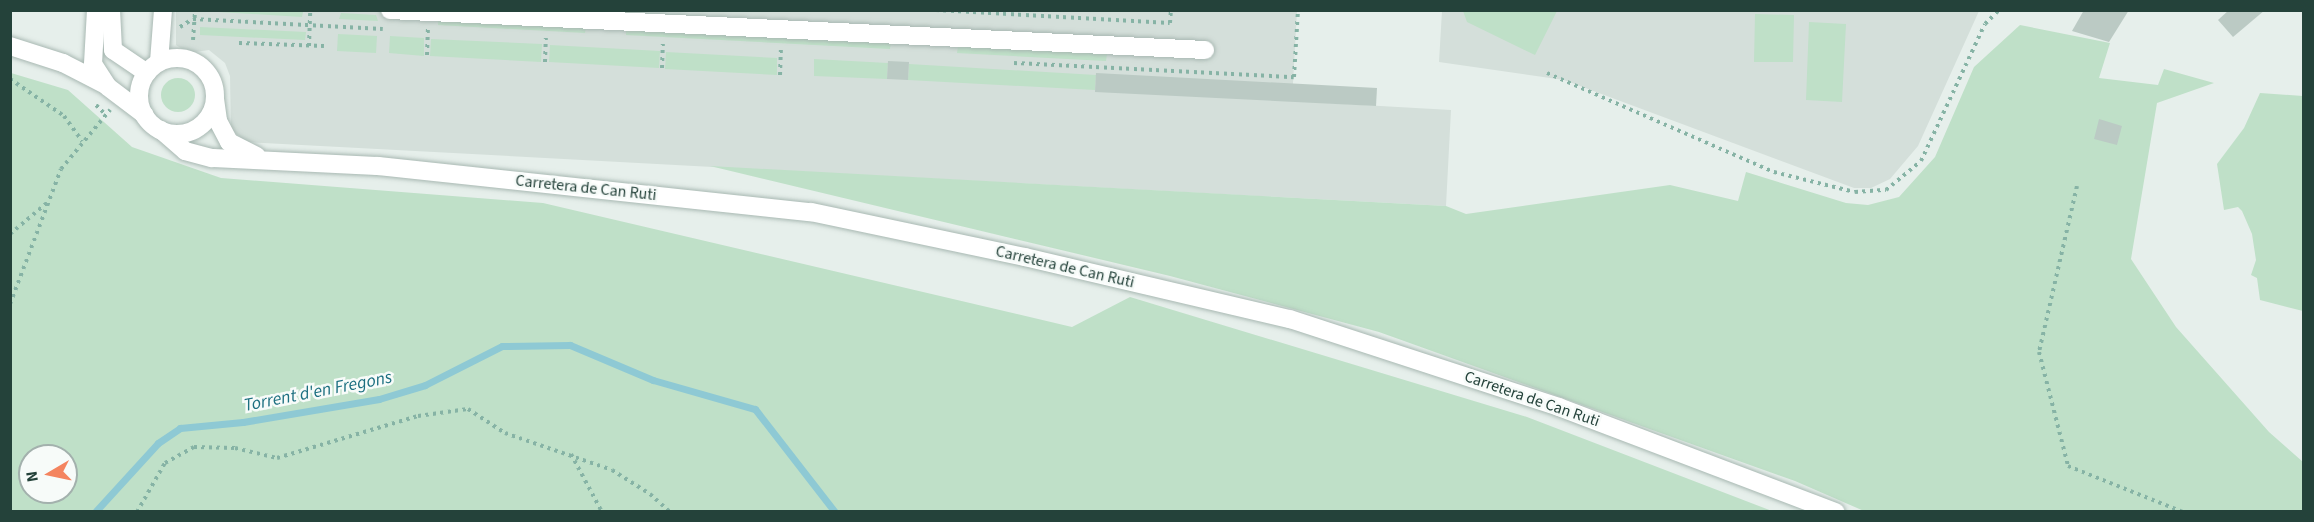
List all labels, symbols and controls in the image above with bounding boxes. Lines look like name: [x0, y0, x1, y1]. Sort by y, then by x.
street label: Carretera de Can Ruti: [514, 171, 658, 205]
street label: Carretera de Can Ruti: [994, 242, 1136, 292]
water label: Torrent d'en Fregons: [242, 367, 394, 417]
street label: Carretera de Can Ruti: [1462, 367, 1602, 431]
north arrow: [18, 444, 78, 504]
text: N: [21, 470, 44, 483]

